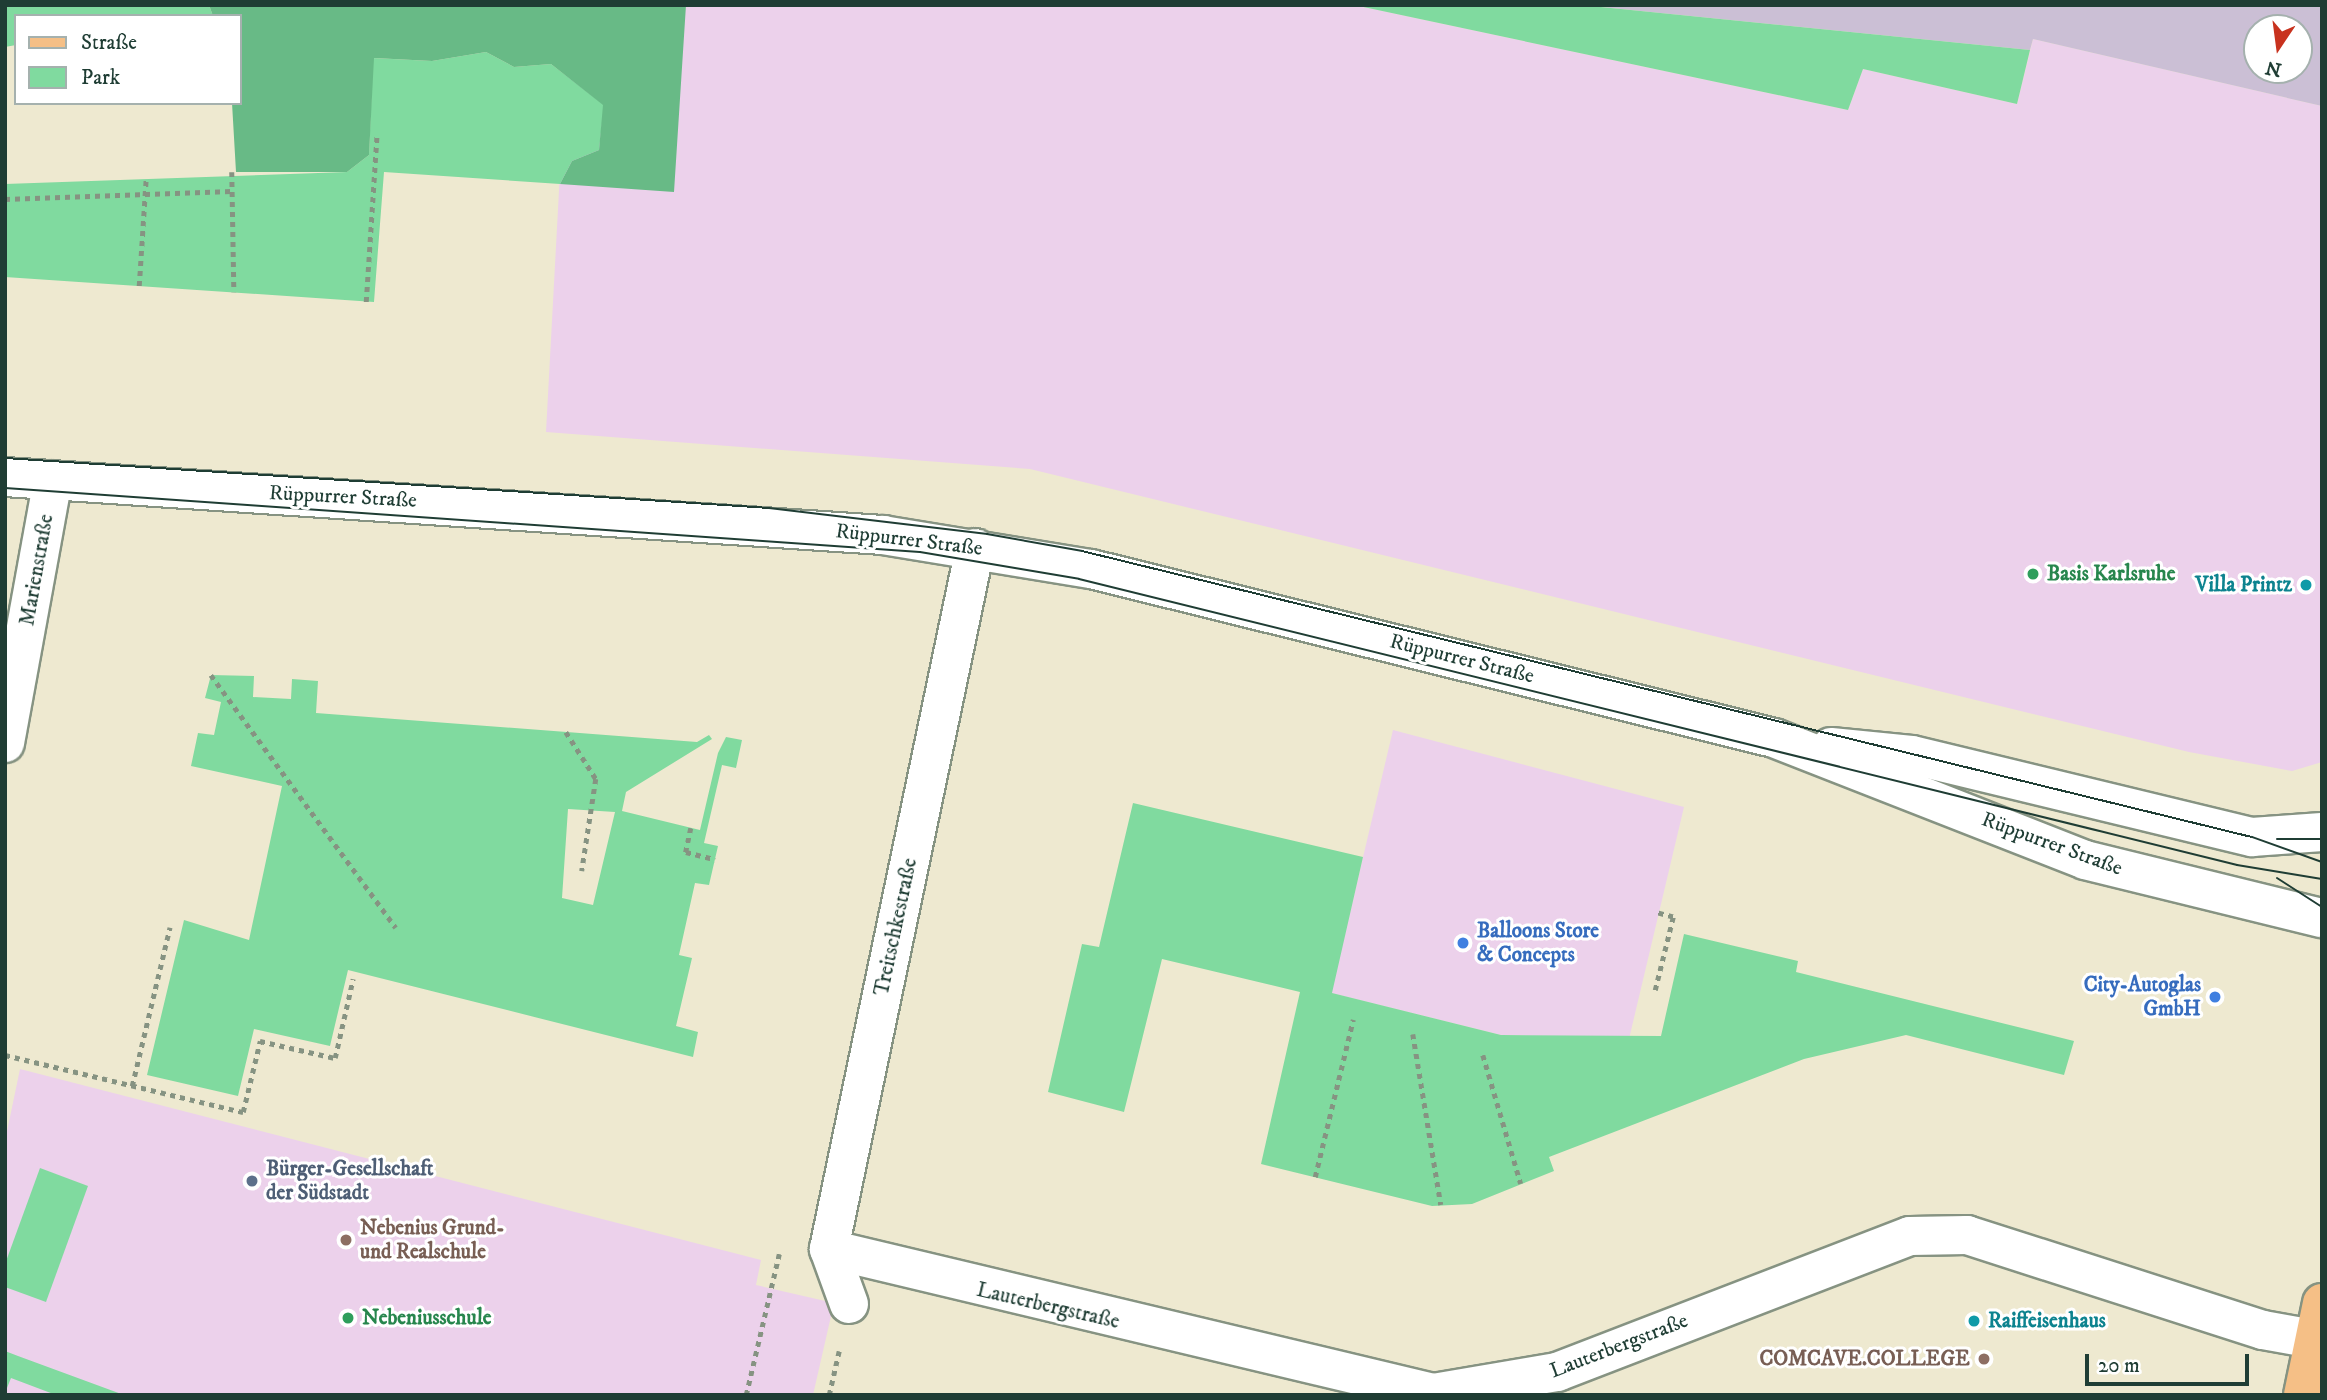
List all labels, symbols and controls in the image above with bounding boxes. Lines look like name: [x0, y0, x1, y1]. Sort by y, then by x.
legend: [14, 14, 242, 105]
north arrow: [2243, 14, 2313, 84]
text: Straße: [81, 30, 137, 56]
text: N: [2263, 55, 2284, 81]
text: Park: [81, 65, 120, 91]
street label: Rüppurrer Straße: [269, 481, 417, 513]
street label: Marienstraße: [15, 512, 59, 628]
street label: Rüppurrer Straße: [834, 518, 984, 562]
place label: Basis Karlsruhe: [2047, 561, 2175, 587]
marker: Basis Karlsruhe: [2025, 566, 2041, 582]
place label: Villa Printz: [2195, 572, 2292, 598]
marker: Villa Printz: [2298, 577, 2314, 593]
street label: Rüppurrer Straße: [1387, 629, 1537, 689]
street label: Rüppurrer Straße: [1978, 807, 2126, 881]
street label: Treitschkestraße: [869, 856, 923, 998]
place label: Balloons Store & Concepts: [1477, 918, 1599, 968]
marker: Balloons Store & Concepts: [1455, 935, 1471, 951]
place label: City-Autoglas GmbH: [2084, 972, 2201, 1022]
marker: City-Autoglas GmbH: [2207, 989, 2223, 1005]
place label: Bürger-Gesellschaft der Südstadt: [266, 1156, 434, 1206]
marker: Bürger-Gesellschaft der Südstadt: [244, 1173, 260, 1189]
place label: Nebenius Grund- und Realschule: [360, 1215, 505, 1265]
marker: Nebenius Grund- und Realschule: [338, 1232, 354, 1248]
street label: Lauterbergstraße: [974, 1277, 1122, 1335]
place label: Nebeniusschule: [362, 1305, 492, 1331]
street label: Lauterbergstraße: [1546, 1308, 1692, 1384]
place label: Raiffeisenhaus: [1988, 1308, 2106, 1334]
marker: Nebeniusschule: [340, 1310, 356, 1326]
marker: Raiffeisenhaus: [1966, 1313, 1982, 1329]
scale bar: [2089, 1340, 2254, 1384]
place label: COMCAVE.COLLEGE: [1759, 1346, 1970, 1372]
marker: COMCAVE.COLLEGE: [1976, 1351, 1992, 1367]
text: 20 m: [2098, 1353, 2140, 1379]

